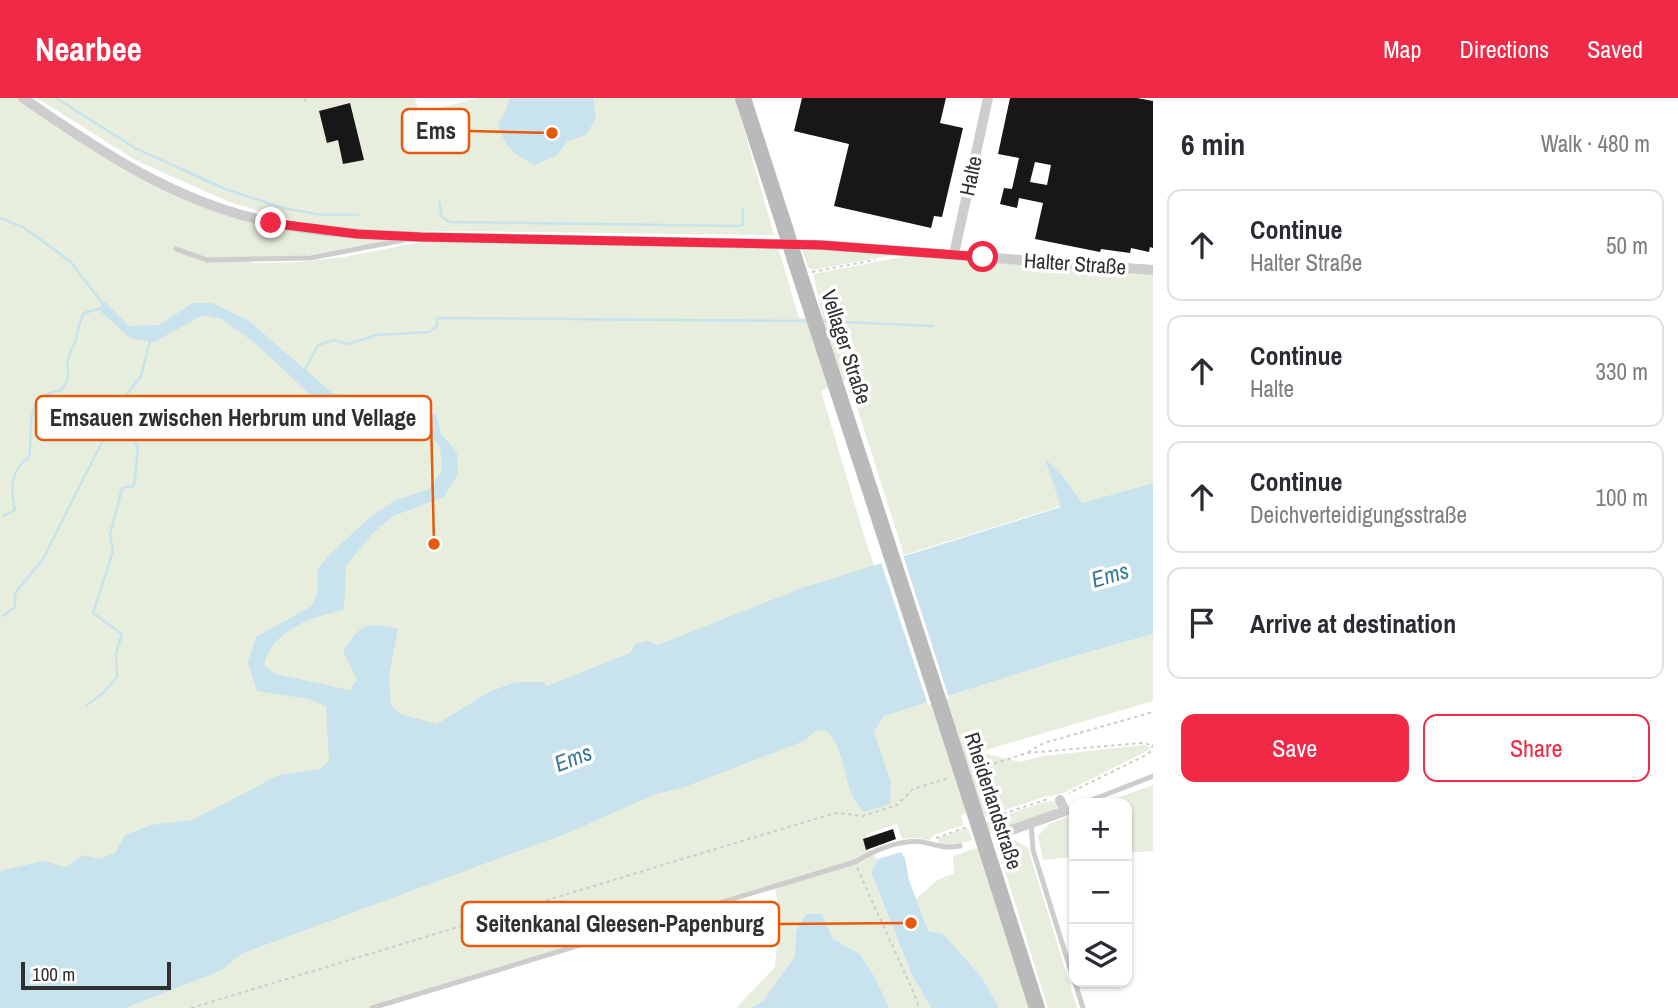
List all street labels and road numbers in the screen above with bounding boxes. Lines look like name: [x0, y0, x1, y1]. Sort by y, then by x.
street label: Halte: [952, 153, 989, 199]
street label: Halter Straße: [1023, 245, 1127, 282]
street label: Vellager Straße: [814, 286, 879, 408]
street label: Rheiderlandstraße: [958, 729, 1029, 873]

